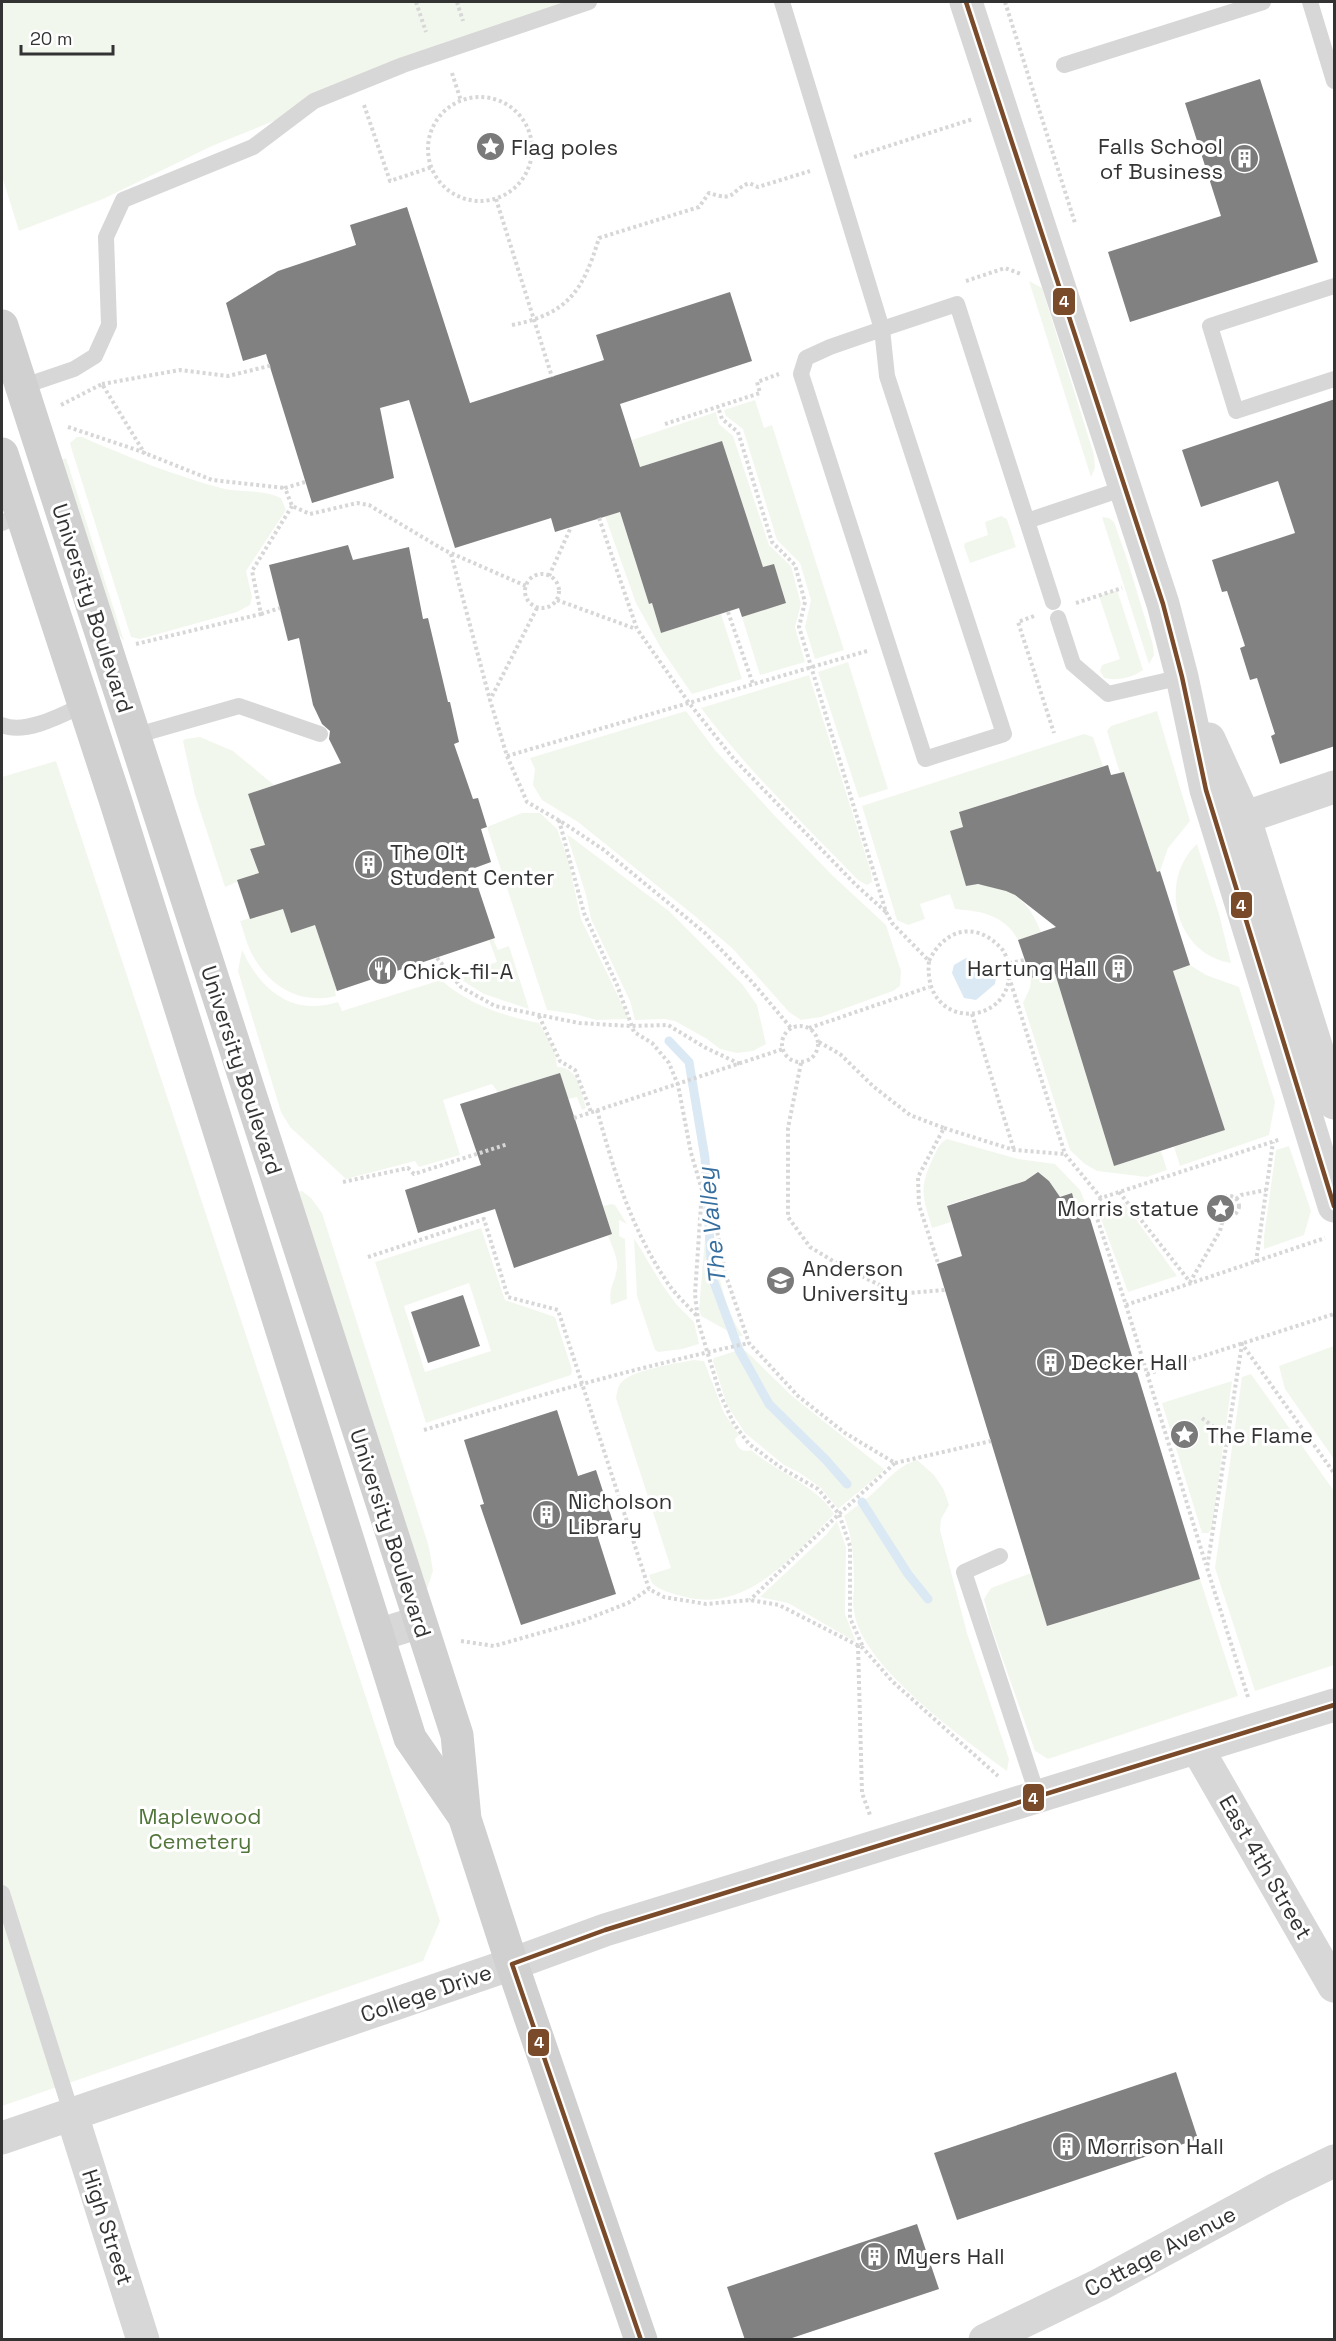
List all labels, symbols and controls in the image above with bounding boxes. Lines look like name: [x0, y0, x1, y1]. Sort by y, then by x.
scale bar: [21, 18, 112, 56]
text: 20 m: [30, 27, 73, 50]
place icon: Flag poles: [474, 131, 506, 163]
place label: Falls School of Business: [1098, 132, 1223, 185]
place label: Flag poles: [511, 133, 618, 161]
building icon: Falls School of Business: [1228, 143, 1260, 175]
line badge: 4: [1052, 287, 1076, 316]
text: 4: [1059, 291, 1069, 312]
street label: University Boulevard: [46, 500, 140, 716]
place label: The Olt Student Center: [390, 838, 555, 891]
building icon: The Olt Student Center: [353, 849, 385, 881]
line badge: 4: [1230, 891, 1253, 919]
text: 4: [1236, 895, 1246, 916]
building icon: Hartung Hall: [1102, 952, 1134, 984]
place label: Hartung Hall: [967, 954, 1097, 982]
restaurant icon: Chick-fil-A: [366, 955, 398, 987]
place label: Chick-fil-A: [403, 957, 513, 985]
street label: University Boulevard: [195, 962, 289, 1178]
water label: The Valley: [690, 1165, 733, 1286]
place icon: Morris statue: [1204, 1192, 1236, 1224]
place label: Morris statue: [1057, 1194, 1199, 1222]
place label: Anderson University: [802, 1254, 909, 1307]
school or university icon: Anderson University: [765, 1265, 797, 1297]
building icon: Decker Hall: [1034, 1346, 1066, 1378]
place label: Decker Hall: [1071, 1348, 1188, 1376]
place icon: The Flame: [1169, 1419, 1201, 1451]
place label: The Flame: [1206, 1421, 1313, 1449]
street label: University Boulevard: [344, 1425, 438, 1641]
place label: Nicholson Library: [568, 1487, 672, 1540]
building icon: Nicholson Library: [531, 1498, 563, 1530]
line badge: 4: [1022, 1783, 1045, 1812]
text: 4: [1028, 1788, 1038, 1809]
street label: East 4th Street: [1213, 1790, 1319, 1944]
park label: Maplewood Cemetery: [139, 1802, 261, 1855]
street label: College Drive: [357, 1957, 495, 2029]
line badge: 4: [527, 2028, 550, 2057]
text: 4: [534, 2032, 544, 2053]
building icon: Morrison Hall: [1050, 2130, 1082, 2162]
place label: Morrison Hall: [1087, 2132, 1224, 2160]
street label: High Street: [76, 2165, 140, 2289]
street label: Cottage Avenue: [1079, 2199, 1241, 2303]
building icon: Myers Hall: [859, 2240, 891, 2272]
place label: Myers Hall: [896, 2242, 1005, 2270]

